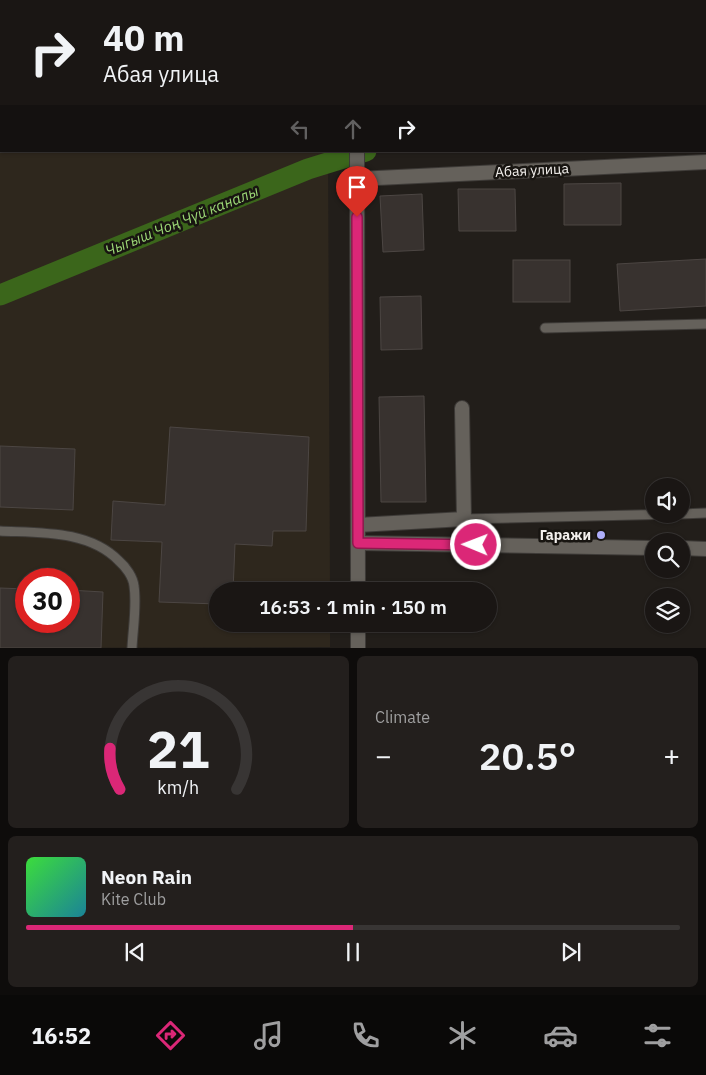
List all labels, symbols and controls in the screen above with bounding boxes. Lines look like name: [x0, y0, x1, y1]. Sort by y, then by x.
text: 40 m: [103, 15, 185, 61]
icon: right: [20, 20, 85, 85]
text: Абая улица: [103, 59, 219, 88]
icon: left: [286, 115, 314, 143]
icon: ahead: [339, 115, 367, 143]
icon: right: [392, 115, 420, 143]
street label: Абая улица: [495, 159, 570, 181]
pin: [336, 166, 378, 217]
icon: arrive: [343, 173, 371, 201]
water label: Чыгыш Чоң Чүй каналы: [102, 181, 261, 260]
map controls: [645, 478, 690, 633]
button: sound: [645, 478, 690, 523]
position arrow: [449, 518, 501, 570]
place label: Гаражи: [540, 526, 591, 544]
marker: Гаражи: [595, 529, 607, 541]
button: search: [645, 533, 690, 578]
speed limit sign: 30: [15, 568, 80, 633]
button: layers: [645, 588, 690, 633]
text: 16:53 · 1 min · 150 m: [259, 595, 447, 619]
text: Climate: [375, 707, 430, 727]
text: 21: [147, 715, 210, 782]
text: 20.5°: [479, 731, 576, 780]
text: −: [375, 737, 392, 774]
text: +: [663, 737, 680, 774]
text: km/h: [158, 776, 200, 799]
text: Neon Rain: [101, 865, 192, 889]
text: Kite Club: [101, 889, 166, 909]
icon: previous: [121, 938, 149, 966]
icon: pause: [339, 938, 367, 966]
icon: next: [557, 938, 585, 966]
icon: directions: [153, 1018, 188, 1053]
icon: music: [251, 1018, 286, 1053]
icon: phone: [348, 1018, 383, 1053]
icon: climate: [445, 1018, 480, 1053]
icon: car: [543, 1018, 578, 1053]
icon: filters: [640, 1018, 675, 1053]
text: 16:52: [31, 1021, 91, 1050]

